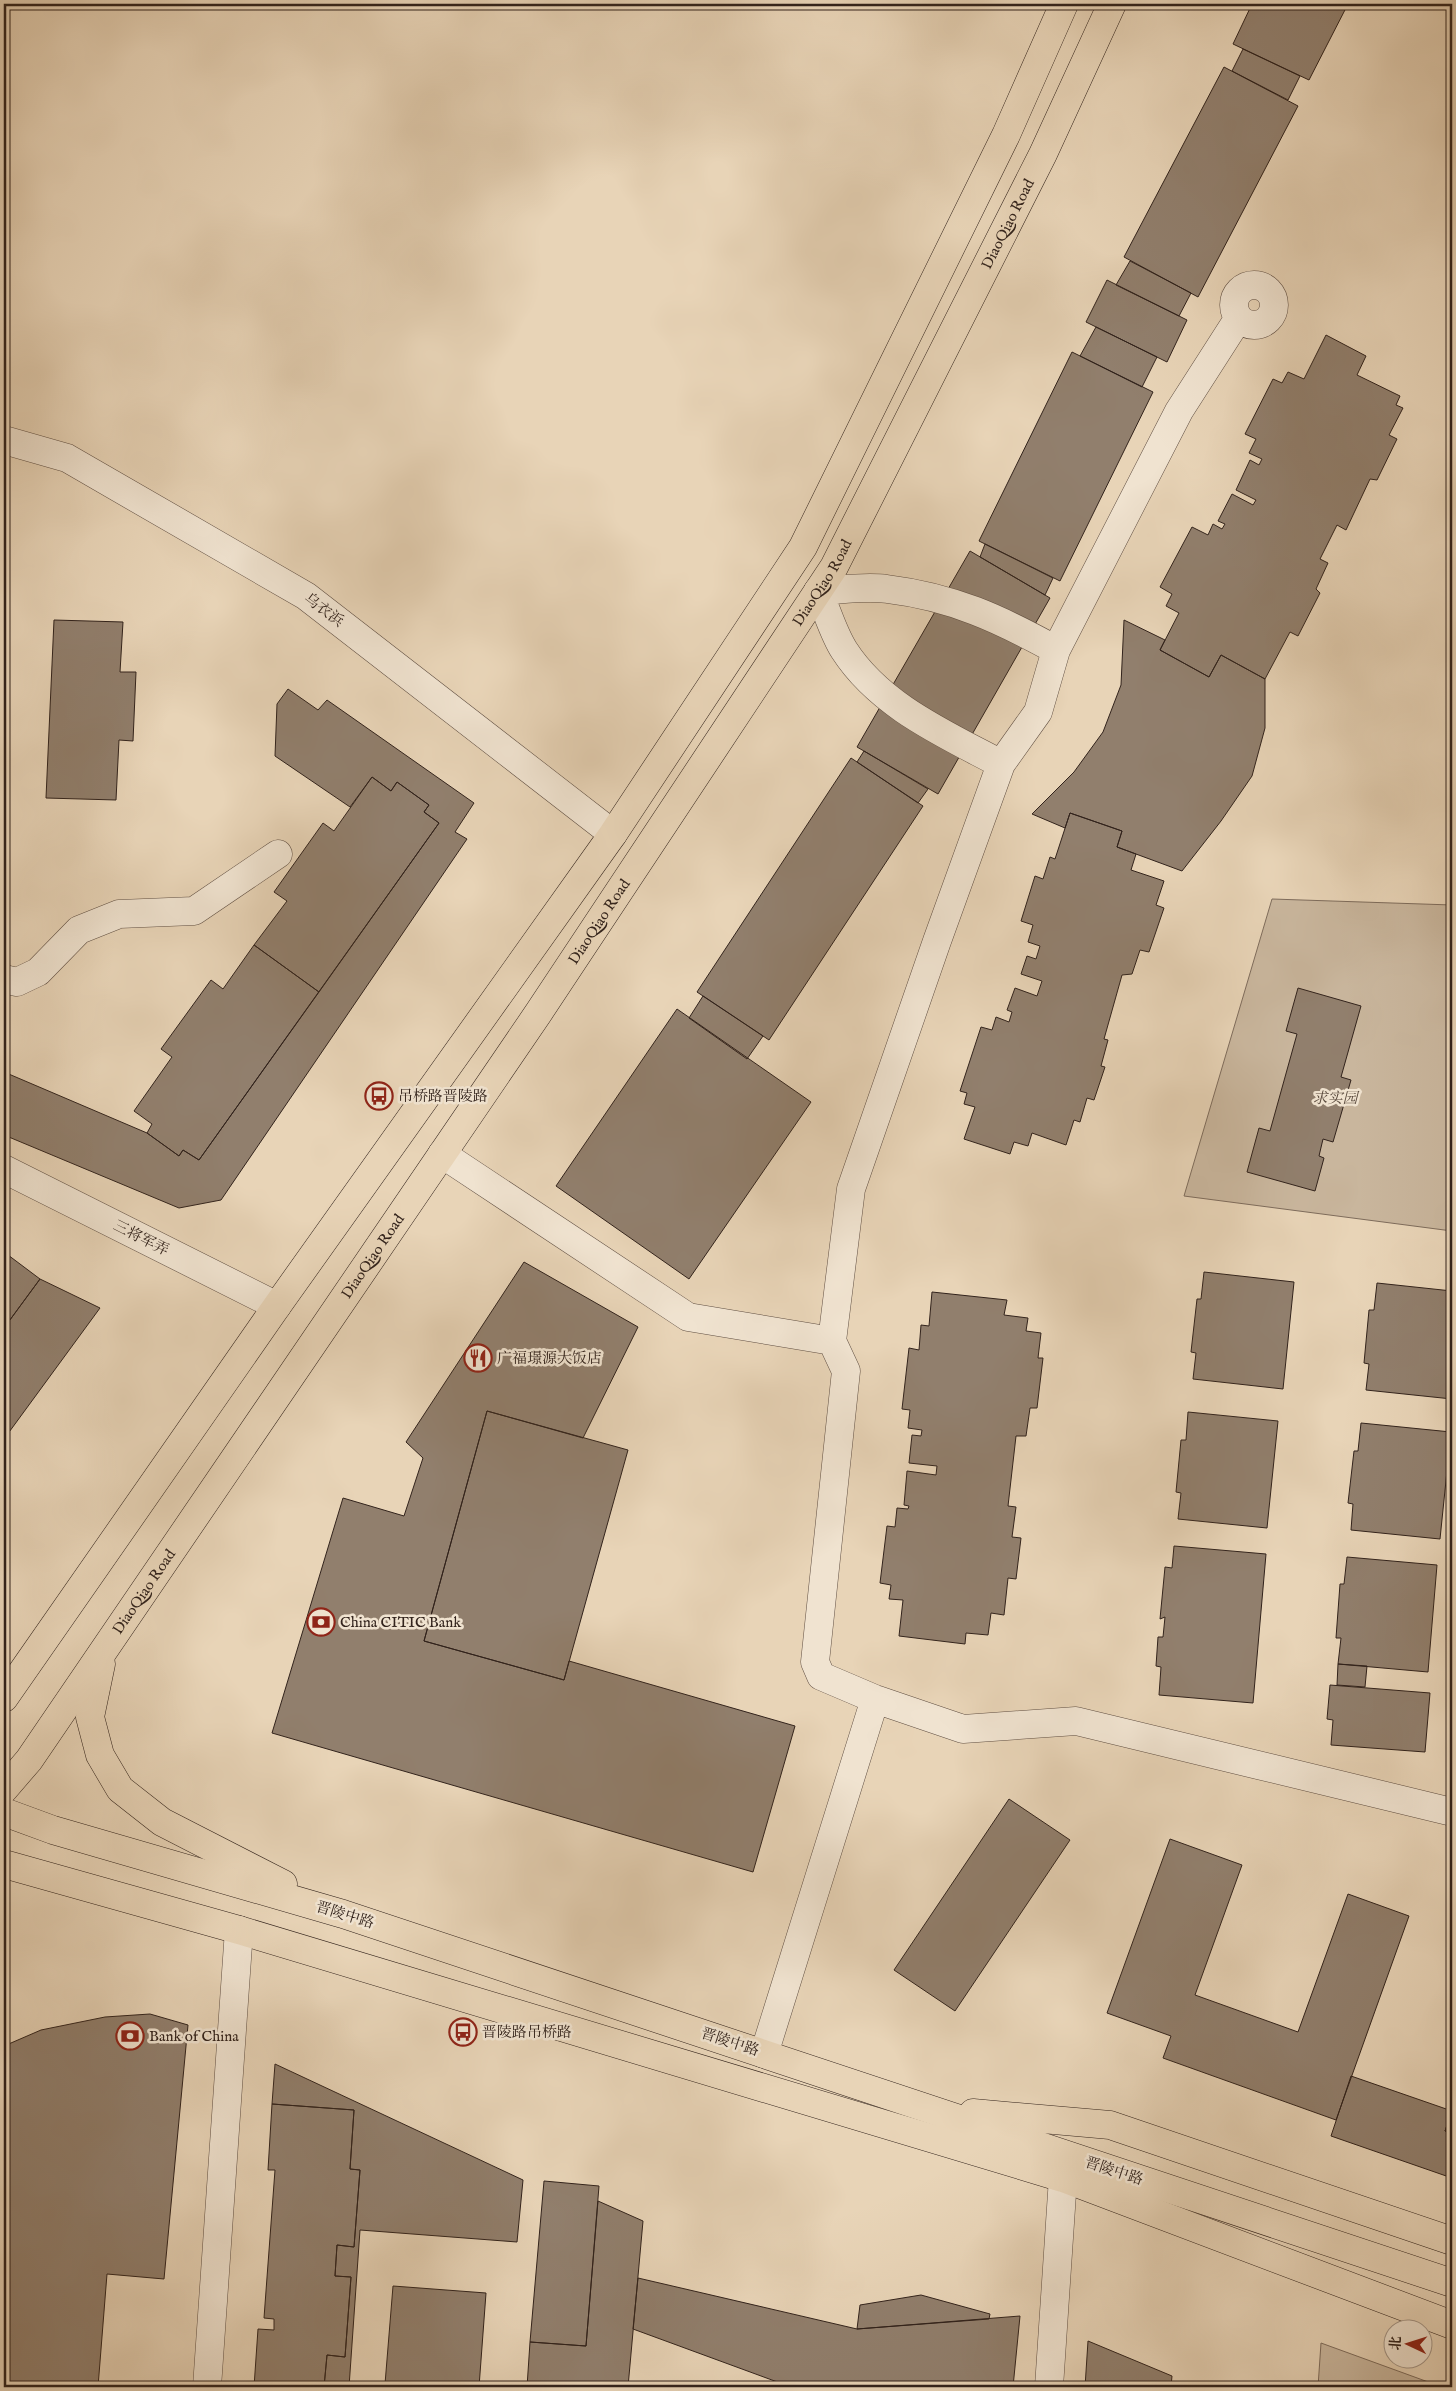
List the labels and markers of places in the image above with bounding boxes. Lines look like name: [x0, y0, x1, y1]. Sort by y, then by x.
bus stop icon: 吊桥路晋陵路: [364, 1081, 394, 1111]
place label: 吊桥路晋陵路: [398, 1087, 488, 1106]
restaurant icon: 广福璟源大饭店: [463, 1343, 493, 1373]
place label: 广福璟源大饭店: [497, 1349, 602, 1368]
bank icon: China CITIC Bank: [306, 1607, 336, 1637]
place label: China CITIC Bank: [340, 1613, 462, 1632]
bus stop icon: 晋陵路吊桥路: [448, 2017, 478, 2047]
bank icon: Bank of China: [115, 2021, 145, 2051]
place label: 晋陵路吊桥路: [482, 2023, 572, 2042]
place label: Bank of China: [149, 2027, 239, 2046]

